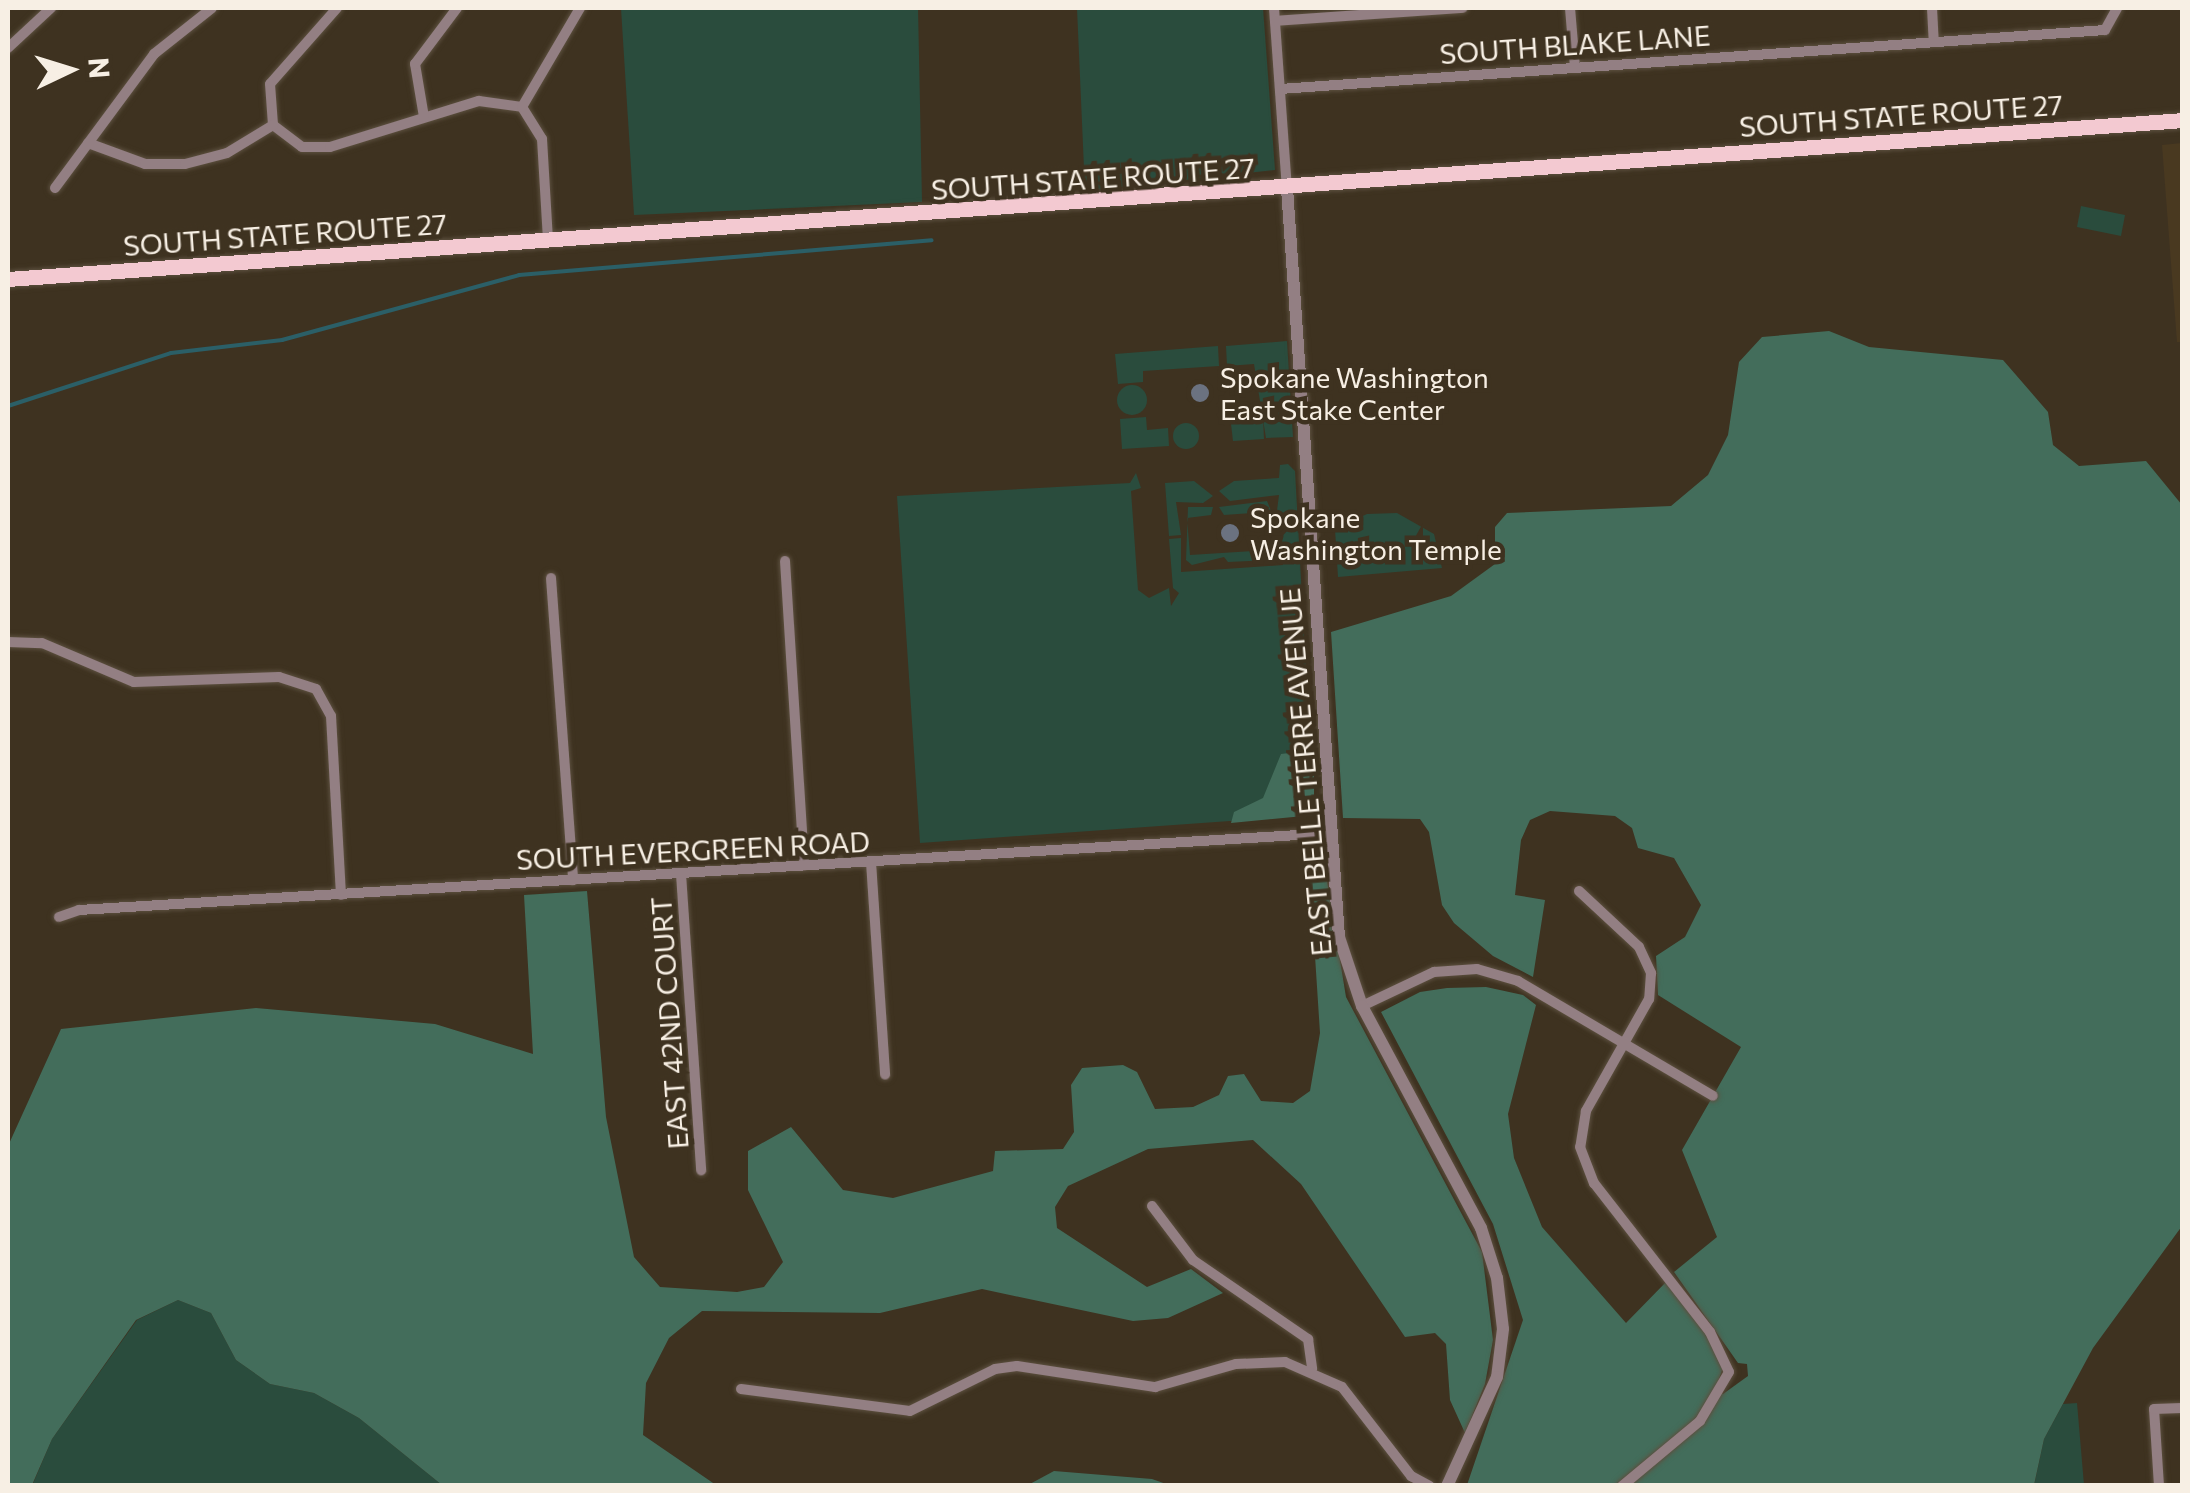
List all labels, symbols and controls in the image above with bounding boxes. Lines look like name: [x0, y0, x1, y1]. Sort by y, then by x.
street label: SOUTH BLAKE LANE: [1438, 18, 1712, 70]
north arrow: [20, 20, 120, 120]
text: N: [82, 56, 118, 80]
street label: SOUTH STATE ROUTE 27: [1738, 87, 2064, 143]
street label: SOUTH STATE ROUTE 27: [930, 150, 1256, 206]
street label: SOUTH STATE ROUTE 27: [122, 206, 448, 262]
place label: Spokane Washington East Stake Center: [1220, 360, 1489, 426]
marker: Spokane Washington East Stake Center: [1189, 382, 1211, 404]
place label: Spokane Washington Temple: [1250, 500, 1502, 566]
marker: Spokane Washington Temple: [1219, 522, 1241, 544]
street label: EAST BELLE TERRE AVENUE: [1272, 587, 1338, 957]
street label: SOUTH EVERGREEN ROAD: [515, 824, 871, 876]
street label: EAST 42ND COURT: [643, 896, 695, 1150]

